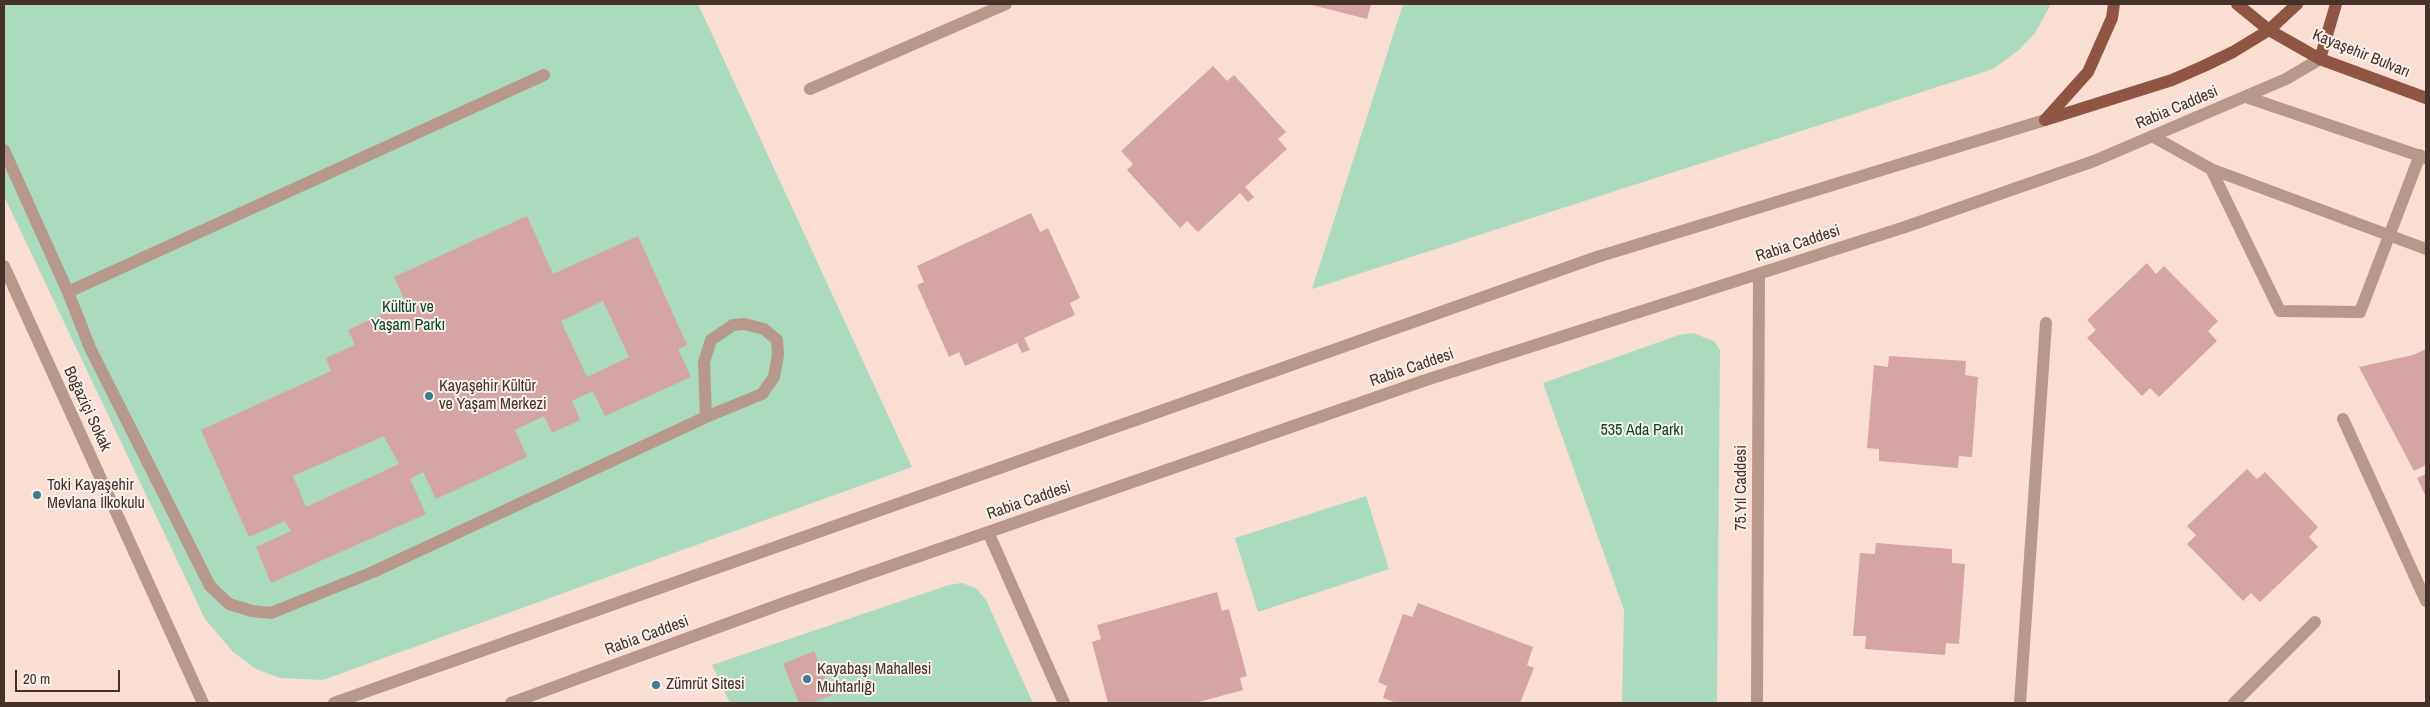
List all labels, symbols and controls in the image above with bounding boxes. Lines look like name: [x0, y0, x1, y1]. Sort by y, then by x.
street label: Kayaşehir Bulvarı: [2309, 26, 2413, 82]
street label: Rabia Caddesi: [2133, 82, 2221, 134]
street label: Rabia Caddesi: [1753, 221, 1843, 267]
park label: Kültür ve Yaşam Parkı: [371, 298, 445, 336]
street label: Rabia Caddesi: [1367, 345, 1457, 391]
street label: Boğaziçi Sokak: [59, 364, 115, 454]
place label: Kayaşehir Kültür ve Yaşam Merkezi: [439, 377, 547, 415]
marker: Kayaşehir Kültür ve Yaşam Merkezi: [423, 390, 435, 402]
park label: 535 Ada Parkı: [1600, 421, 1684, 441]
street label: 75.Yıl Caddesi: [1732, 445, 1752, 531]
place label: Toki Kayaşehir Mevlana İlkokulu: [47, 476, 145, 514]
street label: Rabia Caddesi: [984, 478, 1074, 524]
marker: Toki Kayaşehir Mevlana İlkokulu: [31, 489, 43, 501]
street label: Rabia Caddesi: [603, 612, 691, 660]
scale bar: [18, 660, 122, 692]
place label: Kayabaşı Mahallesi Muhtarlığı: [817, 660, 931, 698]
text: 20 m: [23, 668, 50, 689]
marker: Kayabaşı Mahallesi Muhtarlığı: [801, 673, 813, 685]
place label: Zümrüt Sitesi: [666, 675, 745, 695]
marker: Zümrüt Sitesi: [650, 679, 662, 691]

